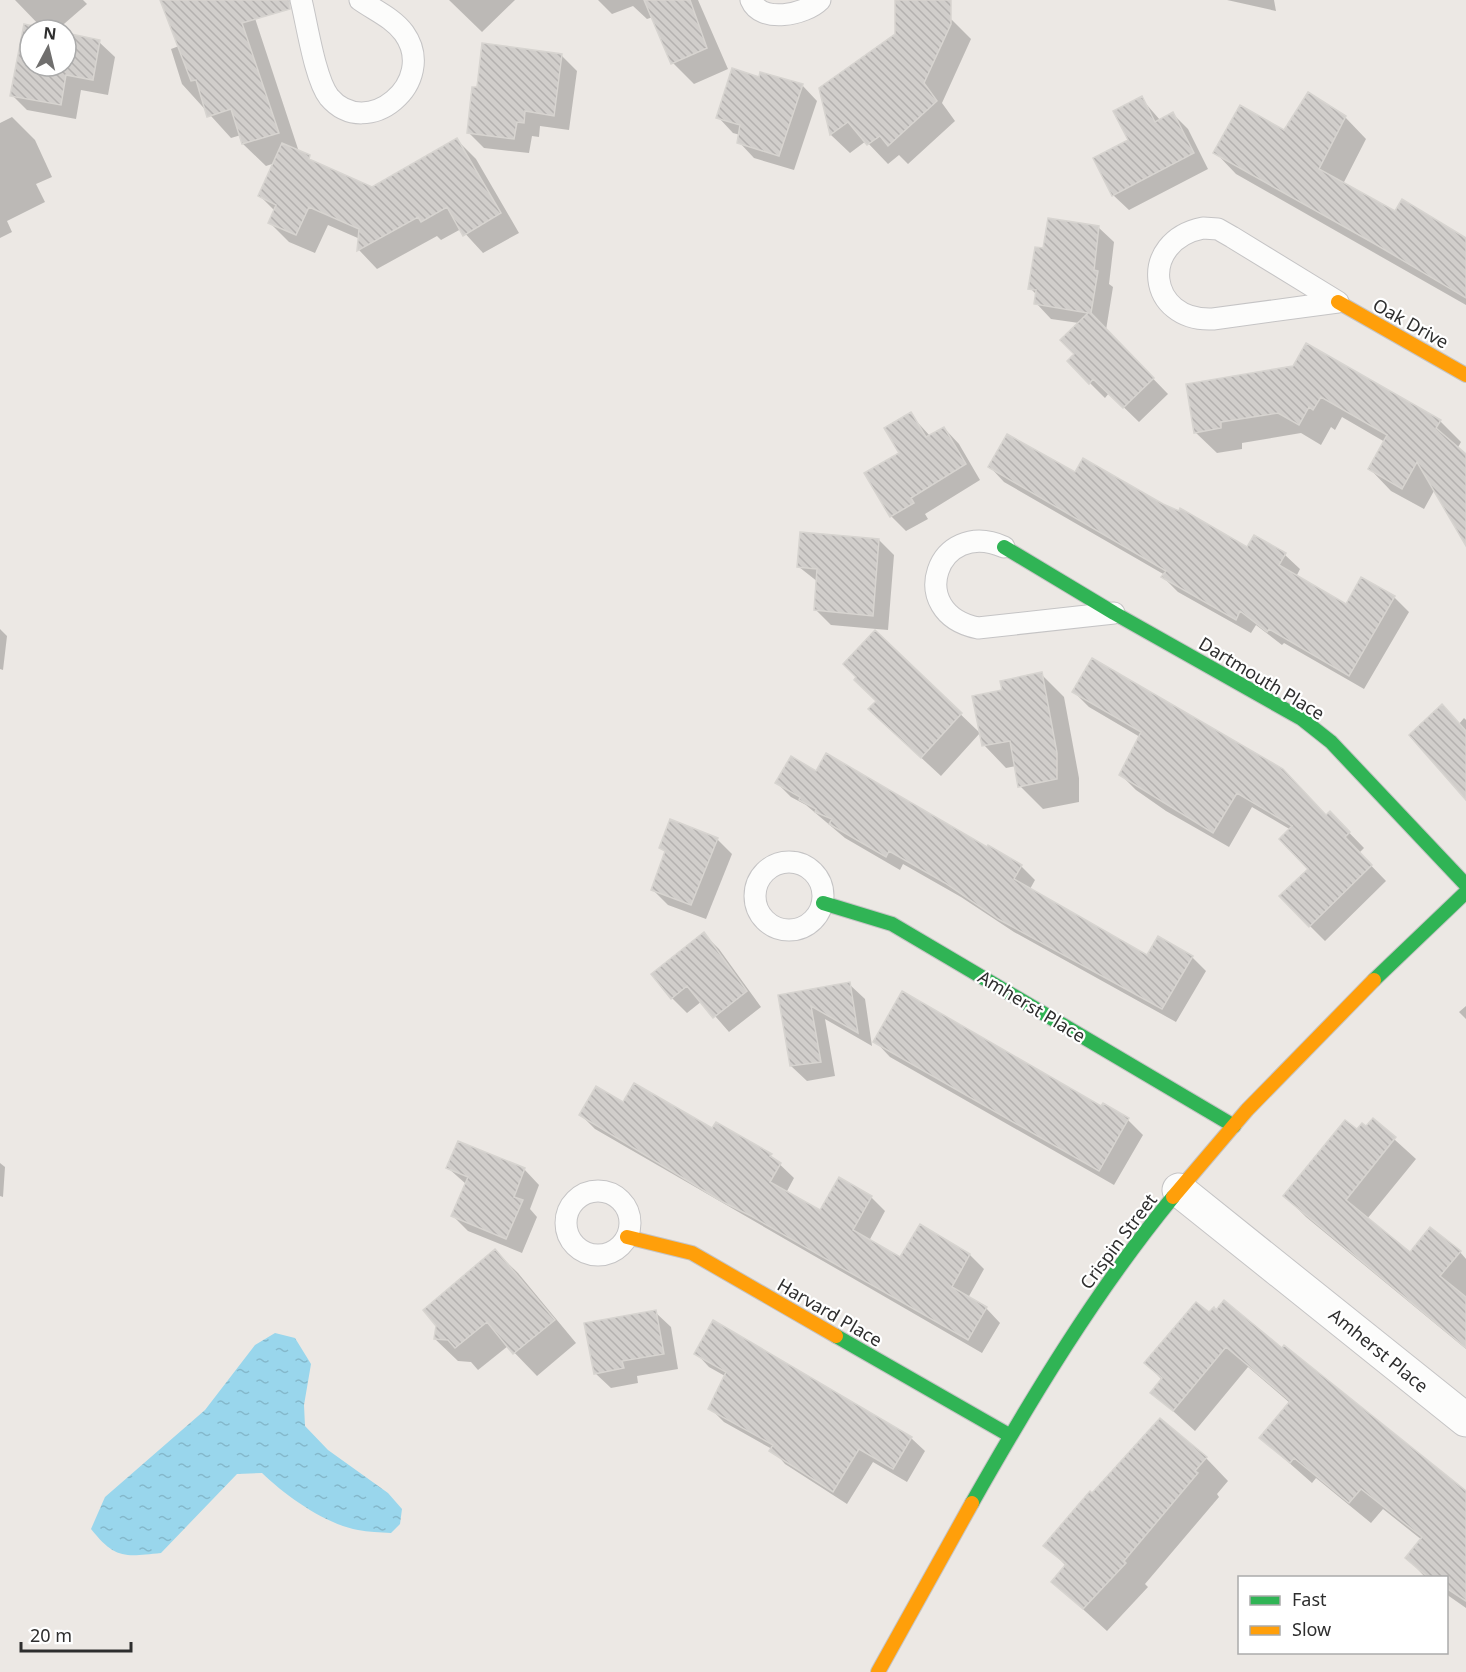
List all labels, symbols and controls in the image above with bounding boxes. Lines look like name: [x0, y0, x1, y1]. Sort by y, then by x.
north arrow: [18, 18, 78, 78]
text: N: [42, 21, 58, 45]
street label: Oak Drive: [1369, 292, 1453, 354]
street label: Dartmouth Place: [1195, 631, 1329, 725]
street label: Amherst Place: [974, 964, 1090, 1048]
street label: Crispin Street: [1074, 1188, 1162, 1294]
street label: Harvard Place: [773, 1272, 887, 1352]
street label: Amherst Place: [1324, 1303, 1434, 1397]
legend: [1238, 1576, 1448, 1654]
text: Fast: [1292, 1587, 1327, 1611]
scale bar: [21, 1615, 130, 1653]
text: Slow: [1292, 1617, 1331, 1641]
text: 20 m: [30, 1623, 72, 1647]

